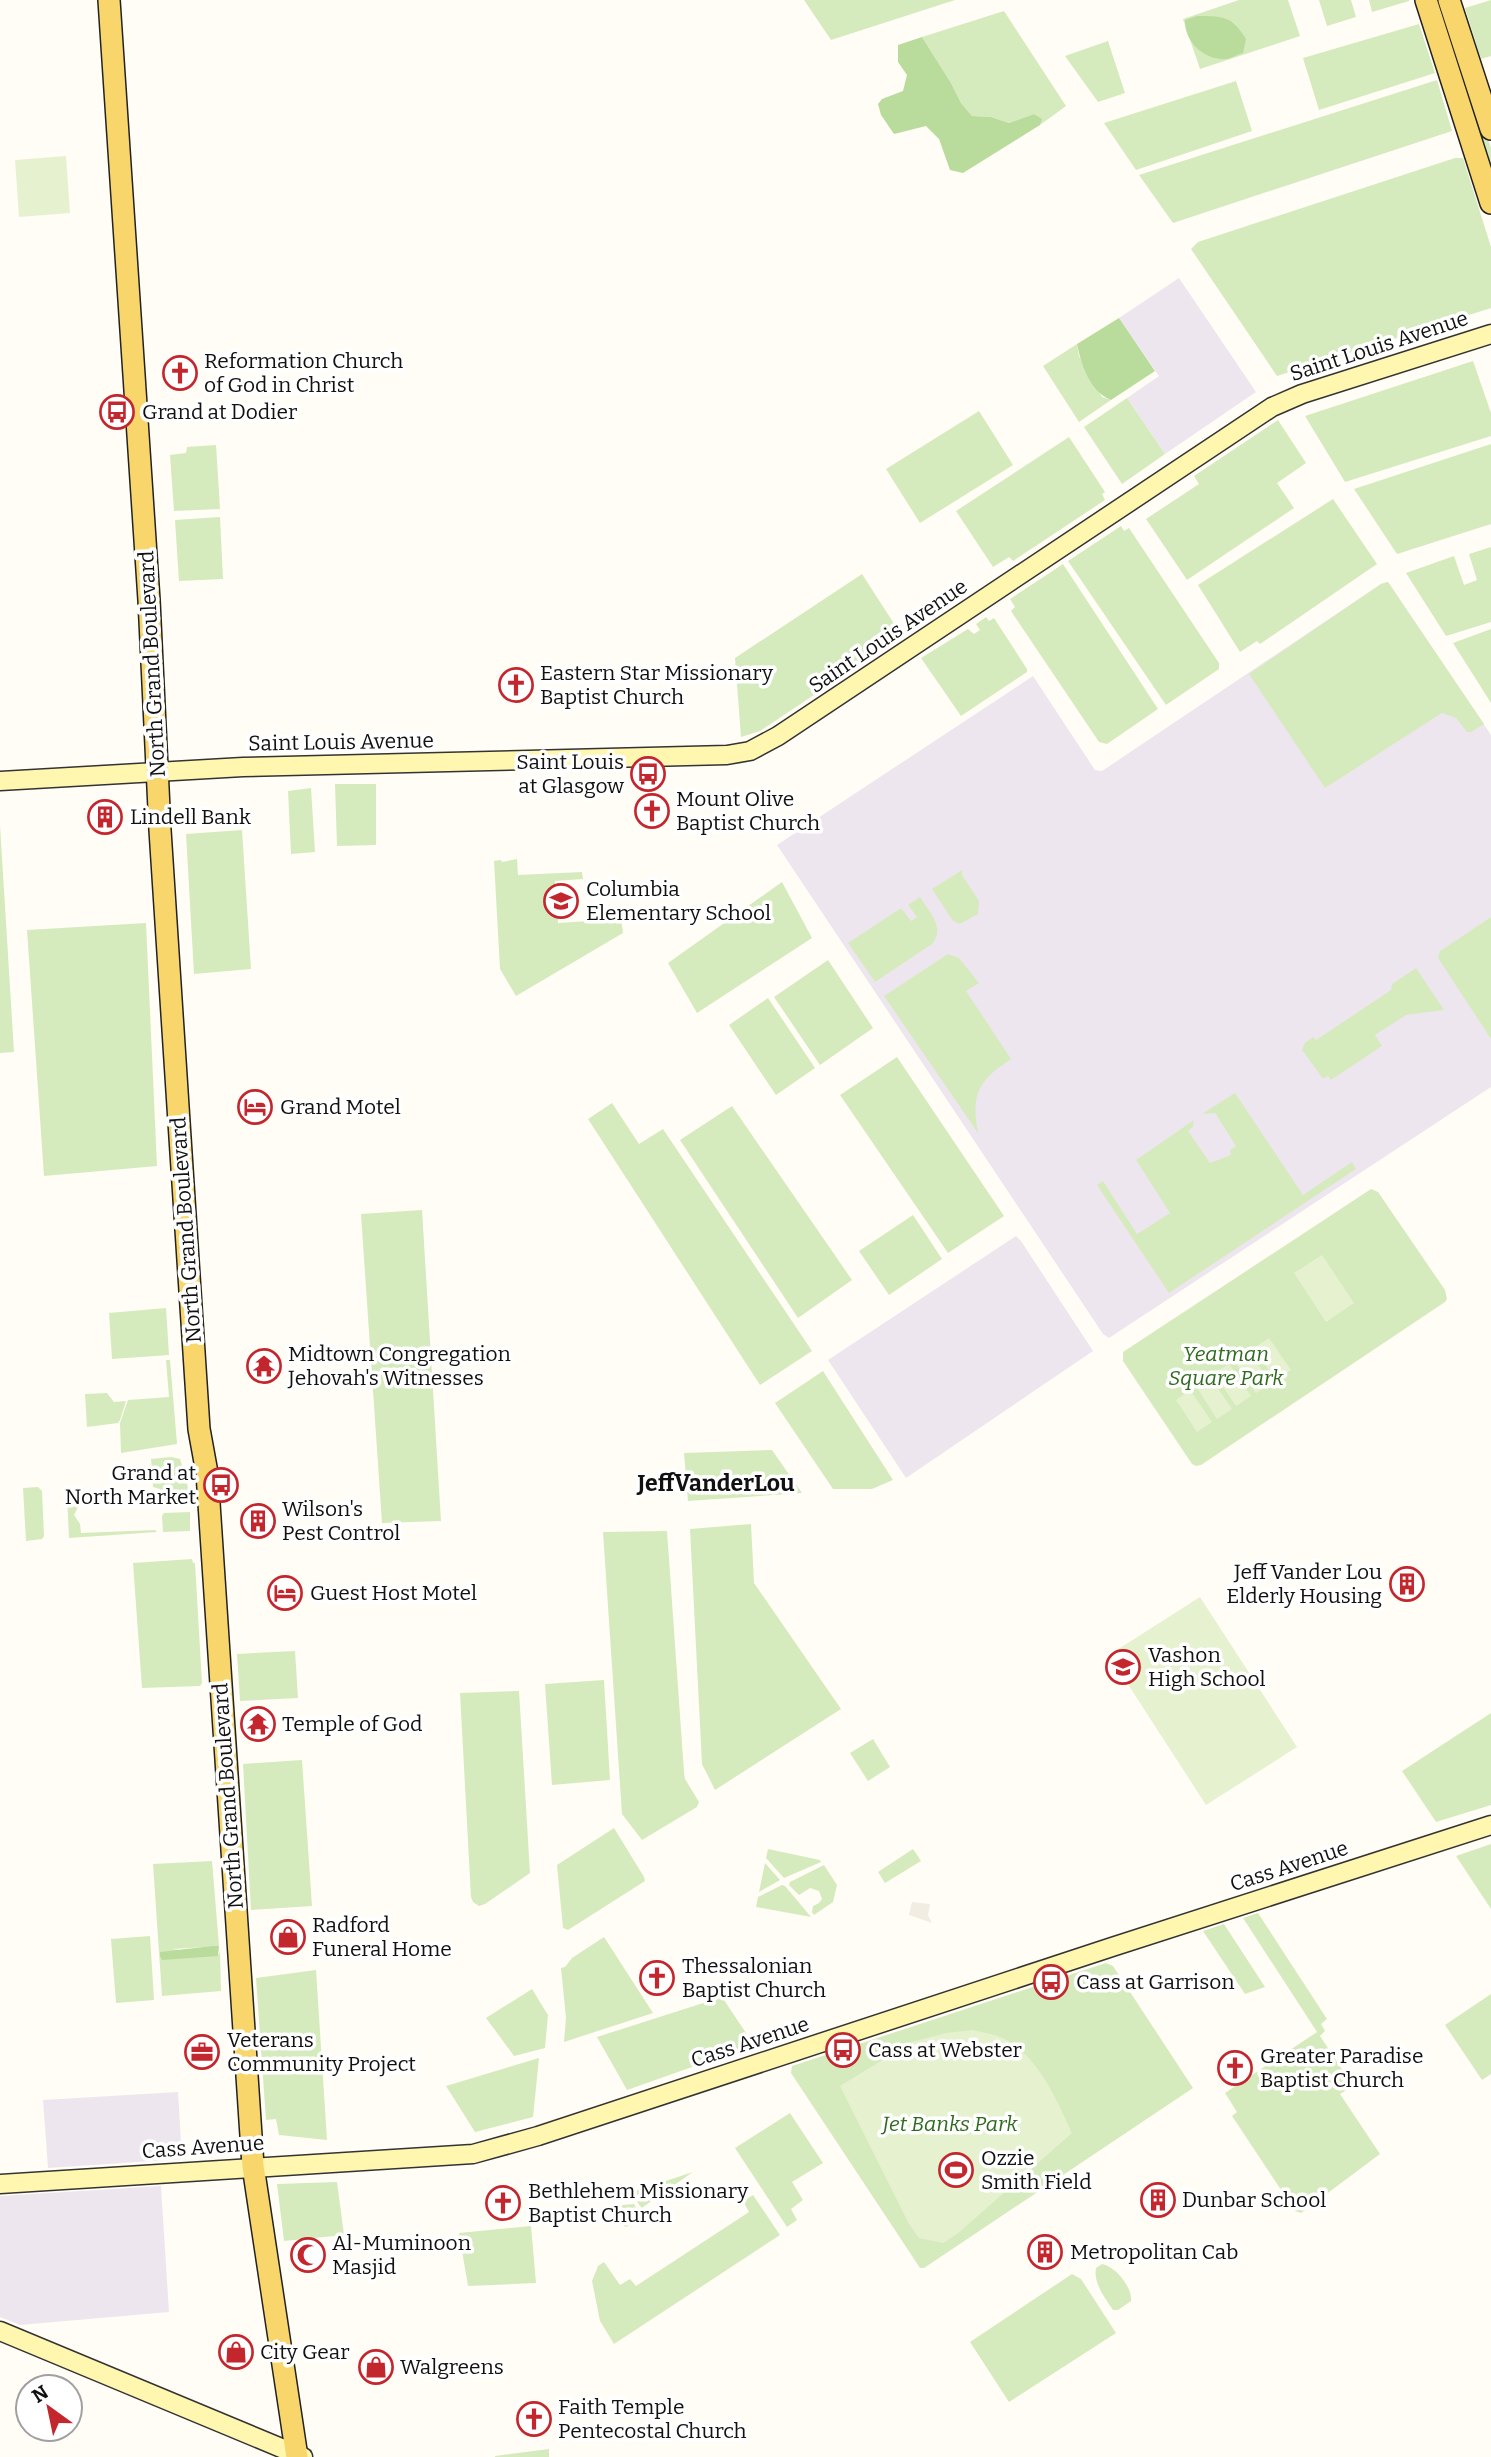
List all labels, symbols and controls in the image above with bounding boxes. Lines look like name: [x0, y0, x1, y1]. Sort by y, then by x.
street label: Saint Louis Avenue: [1287, 305, 1471, 387]
place label: Reformation Church of God in Christ: [204, 348, 403, 398]
church icon: Reformation Church of God in Christ: [161, 354, 199, 392]
bus stop icon: Grand at Dodier: [98, 393, 136, 431]
place label: Grand at Dodier: [142, 399, 297, 425]
street label: North Grand Boulevard: [133, 550, 171, 778]
street label: Saint Louis Avenue: [804, 573, 972, 699]
place label: Eastern Star Missionary Baptist Church: [540, 660, 774, 710]
church icon: Eastern Star Missionary Baptist Church: [497, 666, 535, 704]
street label: Saint Louis Avenue: [248, 727, 434, 757]
place label: Saint Louis at Glasgow: [516, 749, 624, 799]
bus stop icon: Saint Louis at Glasgow: [629, 755, 667, 793]
place label: Mount Olive Baptist Church: [676, 786, 820, 836]
church icon: Mount Olive Baptist Church: [633, 792, 671, 830]
building icon: Lindell Bank: [86, 798, 124, 836]
place label: Lindell Bank: [130, 804, 251, 830]
place label: Columbia Elementary School: [586, 876, 771, 926]
school or university icon: Columbia Elementary School: [542, 882, 580, 920]
hotel icon: Grand Motel: [236, 1088, 274, 1126]
place label: Grand Motel: [280, 1094, 401, 1120]
street label: North Grand Boulevard: [165, 1116, 207, 1344]
place label: Midtown Congregation Jehovah's Witnesses: [287, 1341, 511, 1391]
park label: Yeatman Square Park: [1168, 1341, 1284, 1391]
temple icon: Midtown Congregation Jehovah's Witnesses: [245, 1347, 283, 1385]
place label: Grand at North Market: [65, 1460, 196, 1510]
bus stop icon: Grand at North Market: [202, 1466, 240, 1504]
district label: JeffVanderLou: [635, 1469, 795, 1497]
place label: Wilson's Pest Control: [282, 1496, 400, 1546]
building icon: Wilson's Pest Control: [239, 1502, 277, 1540]
place label: Jeff Vander Lou Elderly Housing: [1226, 1559, 1382, 1609]
building icon: Jeff Vander Lou Elderly Housing: [1388, 1565, 1426, 1603]
hotel icon: Guest Host Motel: [266, 1574, 304, 1612]
place label: Guest Host Motel: [310, 1580, 477, 1606]
place label: Vashon High School: [1148, 1642, 1266, 1692]
school or university icon: Vashon High School: [1104, 1648, 1142, 1686]
street label: North Grand Boulevard: [207, 1682, 249, 1910]
temple icon: Temple of God: [239, 1705, 277, 1743]
place label: Temple of God: [282, 1711, 423, 1737]
street label: Cass Avenue: [1227, 1835, 1351, 1897]
place label: Radford Funeral Home: [312, 1912, 452, 1962]
shop icon: Radford Funeral Home: [269, 1918, 307, 1956]
place label: Thessalonian Baptist Church: [682, 1953, 826, 2003]
church icon: Thessalonian Baptist Church: [638, 1959, 676, 1997]
bus stop icon: Cass at Garrison: [1032, 1963, 1070, 2001]
place label: Cass at Garrison: [1076, 1969, 1235, 1995]
street label: Cass Avenue: [688, 2011, 812, 2073]
place label: Veterans Community Project: [227, 2027, 416, 2077]
bus stop icon: Cass at Webster: [824, 2031, 862, 2069]
office icon: Veterans Community Project: [183, 2033, 221, 2071]
place label: Cass at Webster: [868, 2037, 1022, 2063]
place label: Greater Paradise Baptist Church: [1260, 2043, 1423, 2093]
church icon: Greater Paradise Baptist Church: [1216, 2049, 1254, 2087]
park label: Jet Banks Park: [880, 2111, 1018, 2137]
street label: Cass Avenue: [141, 2130, 265, 2164]
place label: Ozzie Smith Field: [981, 2145, 1092, 2195]
sports icon: Ozzie Smith Field: [937, 2151, 975, 2189]
place label: Bethlehem Missionary Baptist Church: [528, 2178, 749, 2228]
building icon: Dunbar School: [1139, 2181, 1177, 2219]
church icon: Bethlehem Missionary Baptist Church: [484, 2184, 522, 2222]
place label: Dunbar School: [1182, 2187, 1326, 2213]
place label: Al-Muminoon Masjid: [332, 2230, 471, 2280]
building icon: Metropolitan Cab: [1026, 2233, 1064, 2271]
mosque icon: Al-Muminoon Masjid: [289, 2236, 327, 2274]
place label: Metropolitan Cab: [1070, 2239, 1238, 2265]
shop icon: City Gear: [217, 2333, 255, 2371]
place label: City Gear: [260, 2339, 350, 2365]
shop icon: Walgreens: [357, 2348, 395, 2386]
place label: Walgreens: [400, 2354, 504, 2380]
north arrow: [14, 2373, 84, 2443]
text: N: [28, 2380, 53, 2408]
place label: Faith Temple Pentecostal Church: [558, 2394, 747, 2444]
church icon: Faith Temple Pentecostal Church: [515, 2400, 553, 2438]

